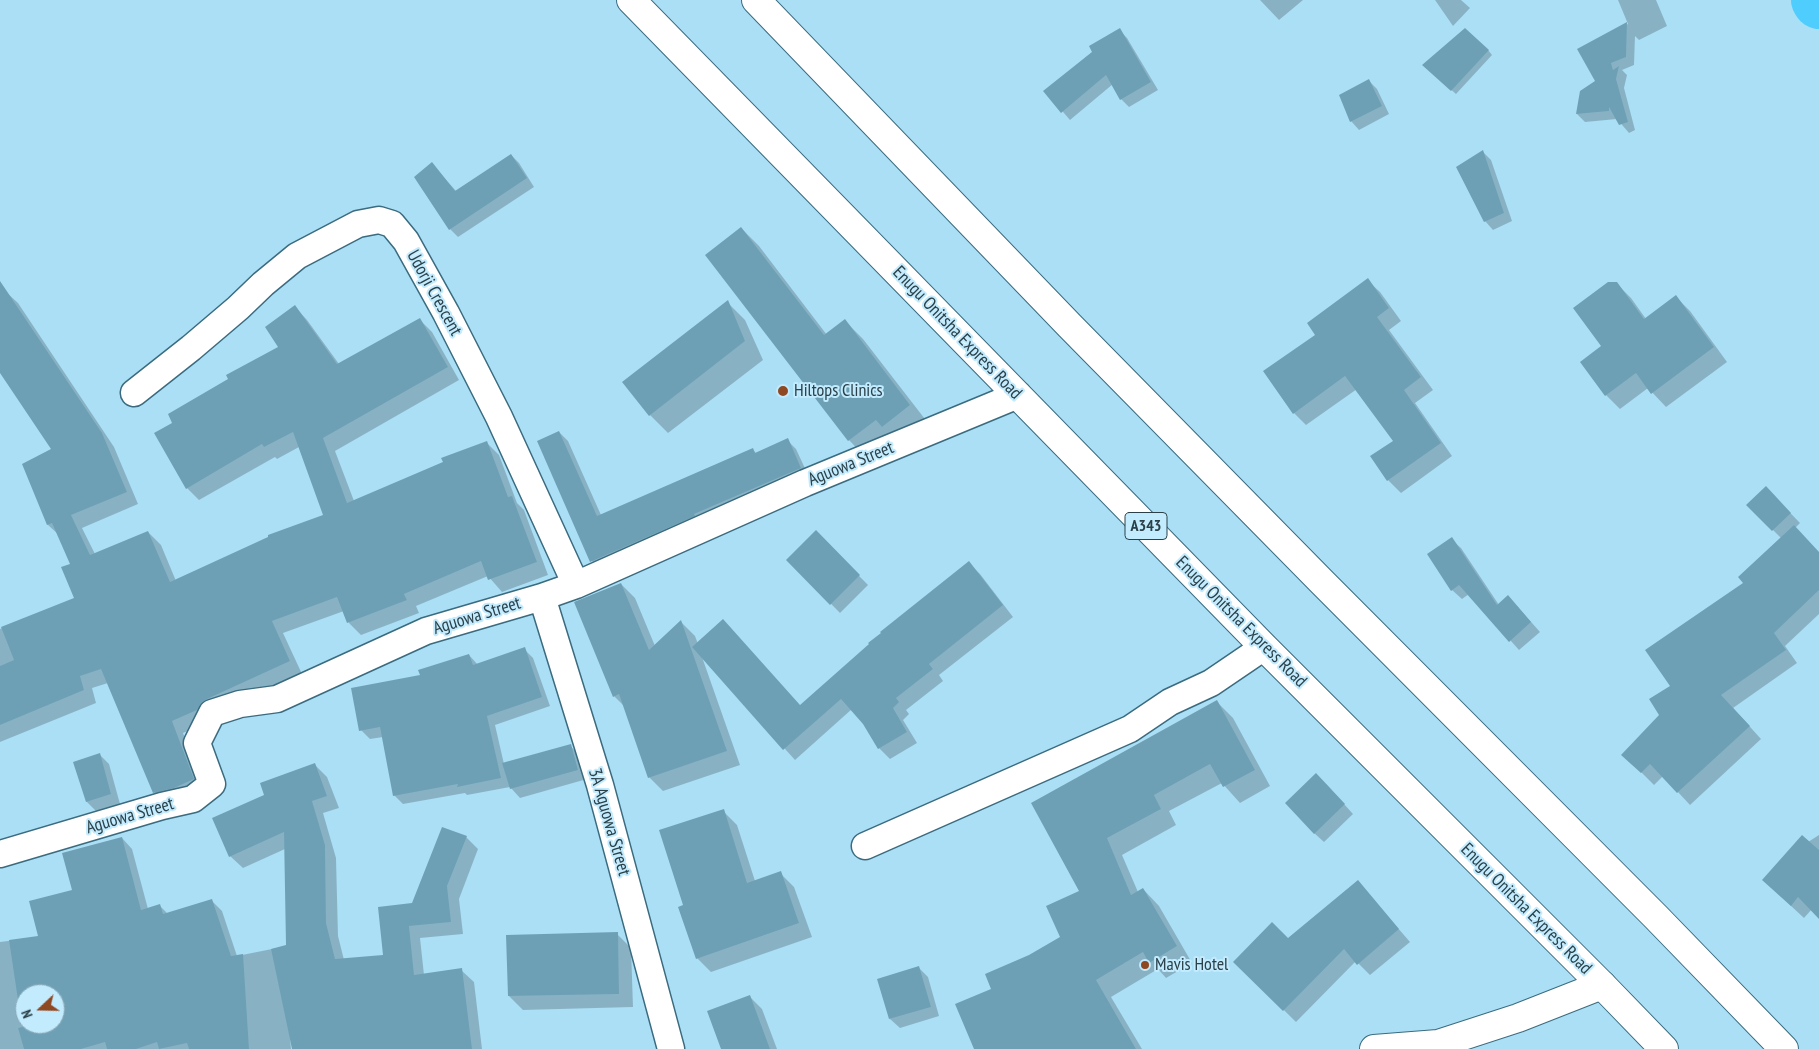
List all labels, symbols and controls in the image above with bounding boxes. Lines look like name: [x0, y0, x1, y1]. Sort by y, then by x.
street label: Udorji Crescent: [402, 247, 466, 339]
street label: Enugu Onitsha Express Road: [888, 262, 1026, 404]
place label: Hiltops Clinics: [794, 380, 883, 402]
marker: Hiltops Clinics: [776, 384, 790, 398]
street label: Aguowa Street: [805, 437, 897, 491]
road number: A343: [1125, 512, 1167, 540]
street label: Enugu Onitsha Express Road: [1171, 552, 1311, 692]
street label: Aguowa Street: [431, 592, 523, 640]
street label: 3A Aguowa Street: [583, 766, 635, 878]
street label: Aguowa Street: [84, 793, 176, 839]
street label: Enugu Onitsha Express Road: [1456, 839, 1596, 979]
place label: Mavis Hotel: [1155, 954, 1228, 976]
marker: Mavis Hotel: [1139, 959, 1151, 971]
north arrow: [15, 984, 65, 1034]
text: N: [17, 1007, 37, 1021]

